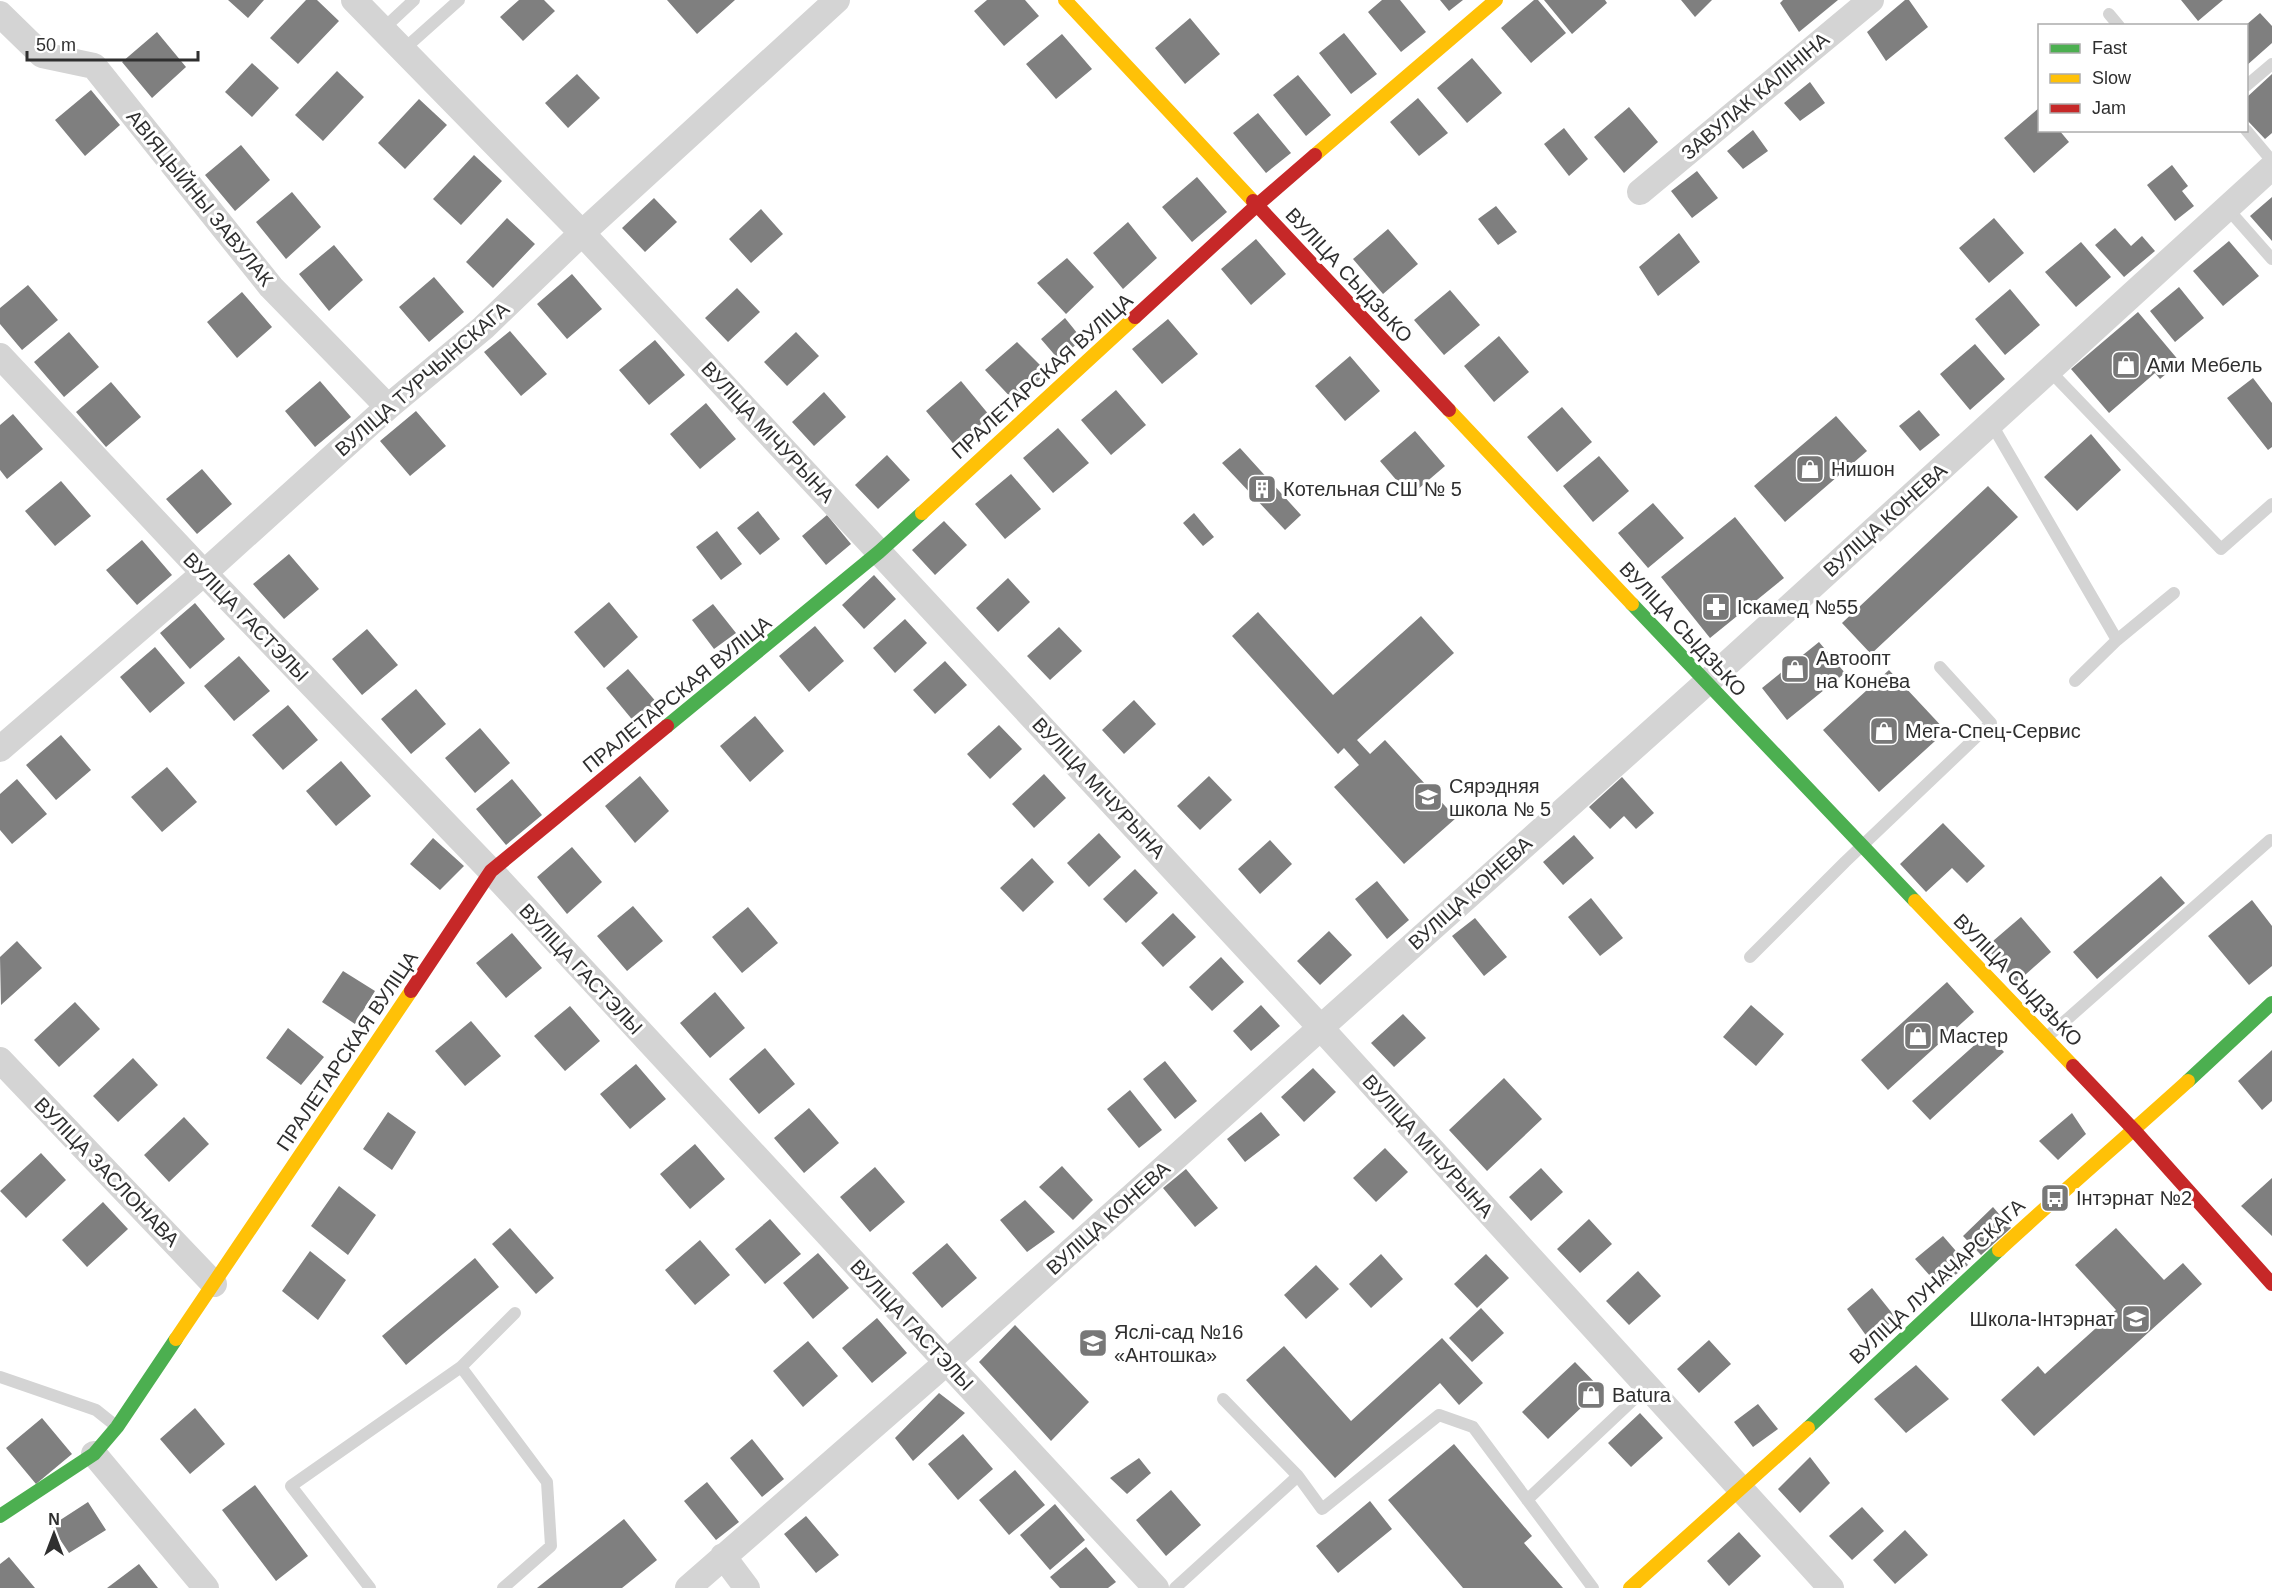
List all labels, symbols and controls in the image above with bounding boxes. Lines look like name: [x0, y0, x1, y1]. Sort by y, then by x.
scale bar: [27, 24, 198, 62]
legend: [2038, 24, 2248, 132]
street label: ЗАВУЛАК КАЛІНІНА: [1677, 27, 1834, 164]
text: 50 m: [36, 35, 76, 55]
text: Fast: [2092, 38, 2127, 58]
text: Slow: [2092, 68, 2132, 88]
text: Jam: [2092, 98, 2126, 118]
street label: АВІЯЦЫЙНЫ ЗАВУЛАК: [122, 105, 279, 290]
street label: ВУЛІЦА СЫДЗЬКО: [1281, 204, 1417, 346]
street label: ПРАЛЕТАРСКАЯ ВУЛІЦА: [947, 289, 1137, 463]
street label: ВУЛІЦА ТУРЧЫНСКАГА: [331, 297, 514, 460]
shop icon: Ами Мебель: [2110, 349, 2142, 381]
place label: Ами Мебель: [2147, 354, 2262, 376]
street label: ВУЛІЦА МІЧУРЫНА: [697, 357, 839, 507]
shop icon: Нишон: [1794, 453, 1826, 485]
place label: Нишон: [1831, 458, 1895, 480]
street label: ВУЛІЦА КОНЕВА: [1819, 459, 1952, 581]
building icon: Котельная СШ № 5: [1246, 473, 1278, 505]
place label: Котельная СШ № 5: [1283, 478, 1462, 500]
street label: ВУЛІЦА ГАСТЭЛЫ: [179, 548, 313, 686]
street label: ВУЛІЦА СЫДЗЬКО: [1615, 558, 1751, 700]
pharmacy icon: Іскамед №55: [1700, 591, 1732, 623]
place label: Іскамед №55: [1737, 596, 1858, 618]
street label: ПРАЛЕТАРСКАЯ ВУЛІЦА: [579, 611, 776, 777]
place label: Автоопт на Конева: [1816, 647, 1911, 692]
shop icon: Автоопт на Конева: [1779, 653, 1811, 685]
street label: ВУЛІЦА МІЧУРЫНА: [1028, 713, 1170, 863]
shop icon: Мега-Спец-Сервис: [1868, 715, 1900, 747]
place label: Мега-Спец-Сервис: [1905, 720, 2081, 742]
place label: Сярэдняя школа № 5: [1449, 775, 1551, 820]
school or university icon: Сярэдняя школа № 5: [1412, 781, 1444, 813]
street label: ВУЛІЦА КОНЕВА: [1404, 832, 1537, 954]
street label: ВУЛІЦА ГАСТЭЛЫ: [515, 899, 647, 1039]
street label: ВУЛІЦА СЫДЗЬКО: [1949, 909, 2087, 1051]
street label: ПРАЛЕТАРСКАЯ ВУЛІЦА: [272, 947, 422, 1155]
shop icon: Мастер: [1902, 1020, 1934, 1052]
place label: Мастер: [1939, 1025, 2008, 1047]
street label: ВУЛІЦА МІЧУРЫНА: [1358, 1070, 1498, 1222]
street label: ВУЛІЦА ЗАСЛОНАВА: [30, 1093, 184, 1251]
street label: ВУЛІЦА КОНЕВА: [1042, 1157, 1175, 1279]
bus stop icon: Інтэрнат №2: [2039, 1182, 2071, 1214]
place label: Інтэрнат №2: [2076, 1187, 2192, 1209]
street label: ВУЛІЦА ЛУНАЧАРСКАГА: [1845, 1194, 2030, 1368]
street label: ВУЛІЦА ГАСТЭЛЫ: [846, 1255, 978, 1395]
school or university icon: Школа-Інтэрнат: [2120, 1303, 2152, 1335]
place label: Школа-Інтэрнат: [1970, 1308, 2115, 1330]
place label: Яслі-сад №16 «Антошка»: [1114, 1321, 1243, 1366]
school or university icon: Яслі-сад №16 «Антошка»: [1077, 1327, 1109, 1359]
shop icon: Batura: [1575, 1379, 1607, 1411]
place label: Batura: [1612, 1384, 1672, 1406]
north arrow: [24, 1504, 84, 1564]
text: N: [48, 1511, 60, 1528]

